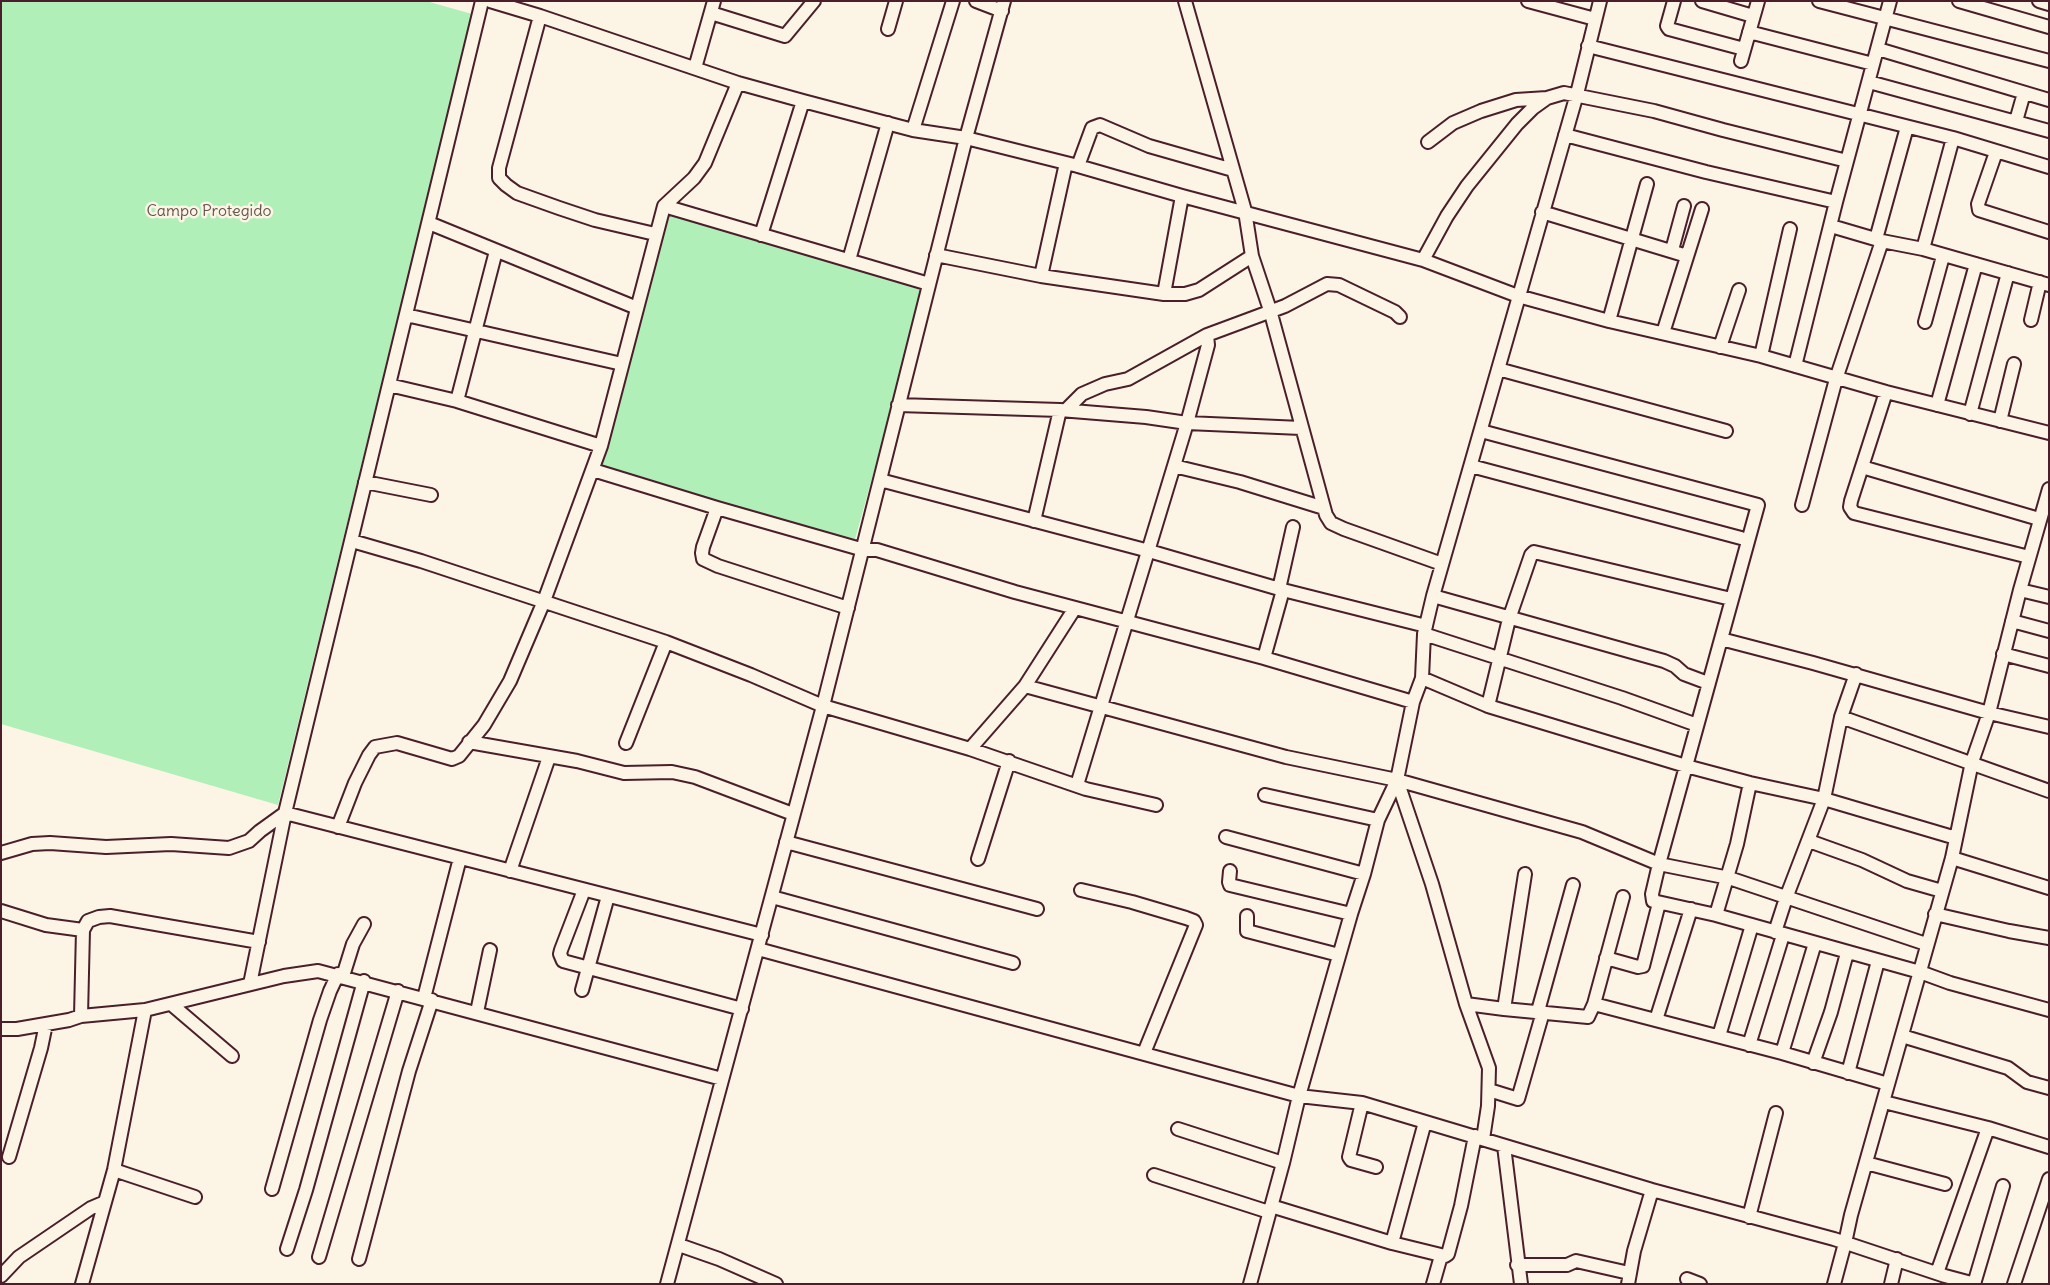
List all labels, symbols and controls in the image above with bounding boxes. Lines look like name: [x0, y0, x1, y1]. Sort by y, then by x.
park label: Campo Protegido: [146, 201, 272, 221]

